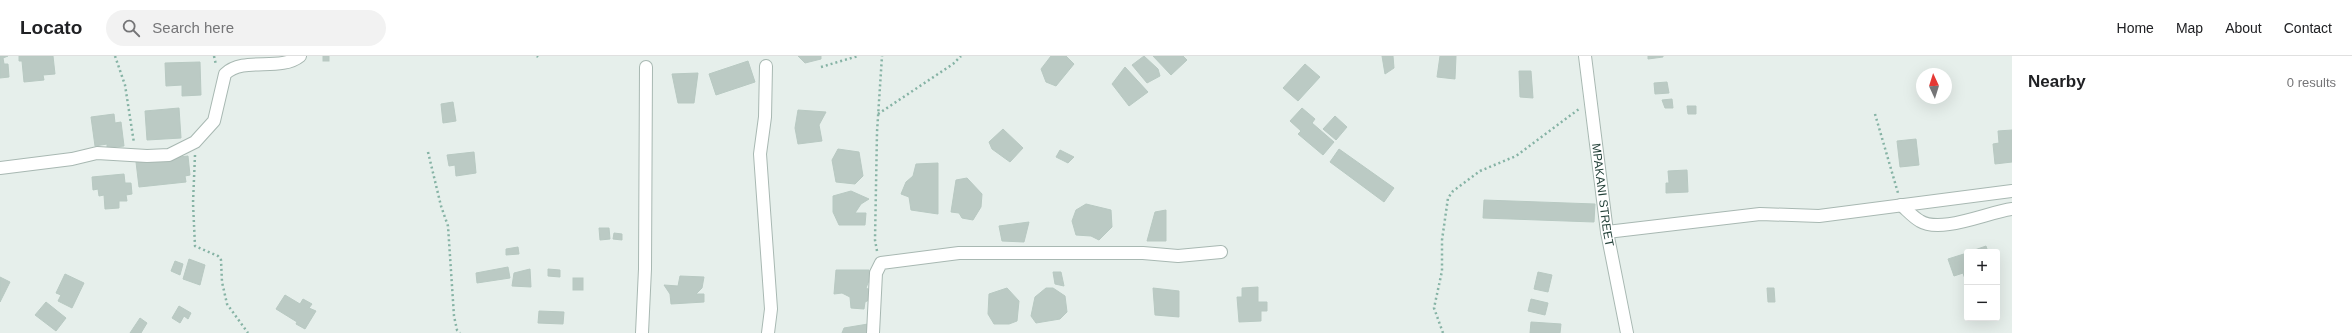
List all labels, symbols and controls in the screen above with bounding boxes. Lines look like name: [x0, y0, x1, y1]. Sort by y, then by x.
search box: [106, 10, 386, 46]
text: Locato: [20, 17, 82, 38]
icon: search: [120, 17, 142, 39]
text: Search here: [152, 19, 234, 36]
text: Home: [2117, 20, 2154, 36]
text: Map: [2176, 20, 2203, 36]
text: About: [2225, 20, 2262, 36]
text: Contact: [2284, 20, 2332, 36]
north arrow: [1916, 68, 1952, 104]
text: Nearby: [2028, 72, 2086, 91]
text: 0 results: [2287, 75, 2336, 90]
street label: MPAKANI STREET: [1589, 142, 1617, 248]
map controls: [1964, 249, 2000, 321]
button: +: [1964, 249, 2000, 285]
button: −: [1964, 285, 2000, 321]

